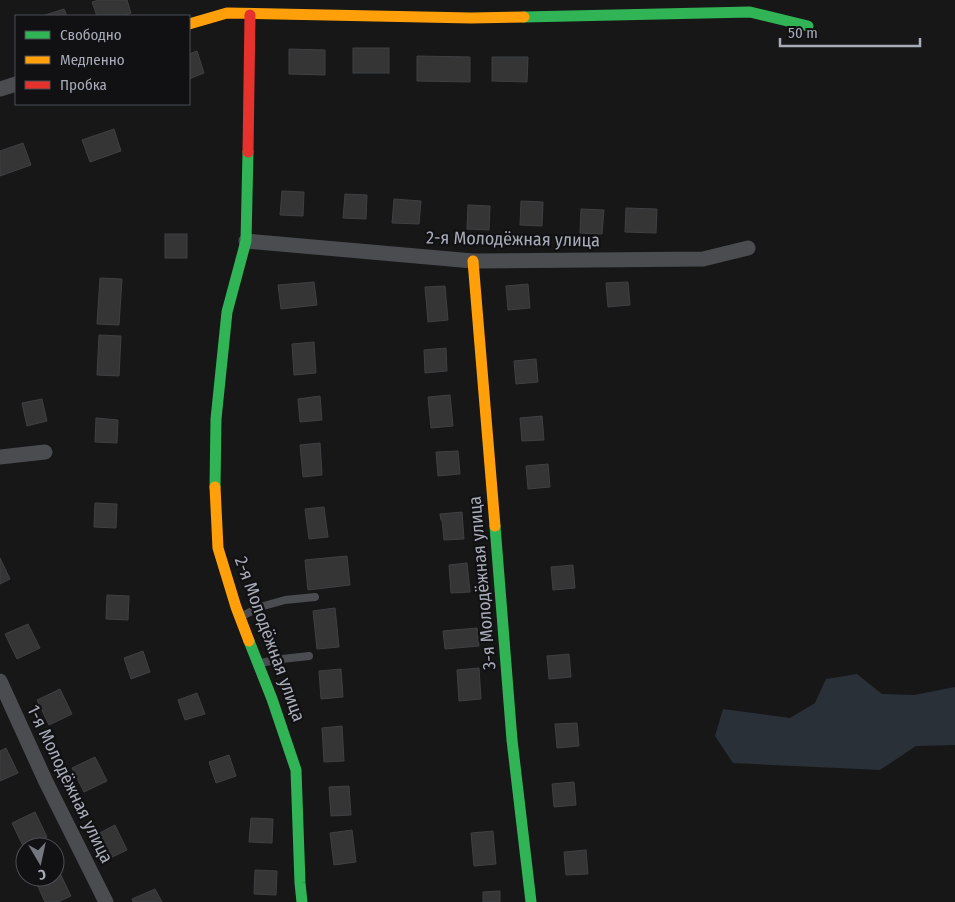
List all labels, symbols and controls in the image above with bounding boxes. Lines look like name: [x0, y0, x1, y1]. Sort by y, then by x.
legend: [15, 15, 190, 105]
scale bar: [780, 15, 920, 47]
text: 50 m: [788, 24, 818, 42]
text: Свободно: [60, 26, 122, 44]
text: Медленно: [60, 51, 125, 69]
text: Пробка: [60, 76, 107, 94]
street label: 2-я Молодёжная улица: [426, 226, 600, 252]
street label: 3-я Молодёжная улица: [463, 495, 501, 671]
street label: 2-я Молодёжная улица: [230, 553, 310, 725]
street label: 1-я Молодёжная улица: [22, 701, 118, 867]
north arrow: [15, 837, 65, 887]
text: С: [36, 865, 47, 883]

